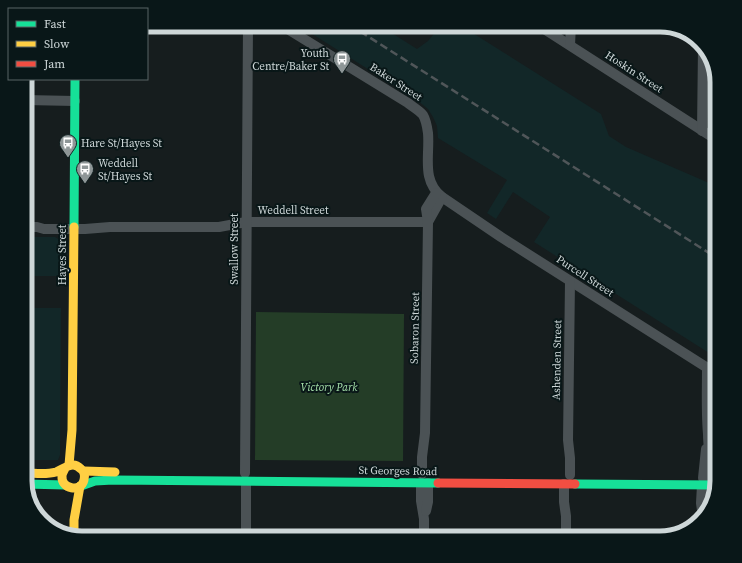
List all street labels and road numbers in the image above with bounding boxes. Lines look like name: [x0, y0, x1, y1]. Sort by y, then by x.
street label: Hoskin Street: [602, 48, 666, 97]
street label: Baker Street: [367, 59, 425, 105]
street label: Weddell Street: [258, 203, 329, 218]
street label: Swallow Street: [227, 213, 242, 285]
street label: Hayes Street: [55, 224, 70, 285]
street label: Purcell Street: [553, 252, 617, 300]
street label: Sobaron Street: [407, 292, 423, 364]
street label: Ashenden Street: [549, 319, 565, 400]
street label: St Georges Road: [358, 463, 438, 479]

